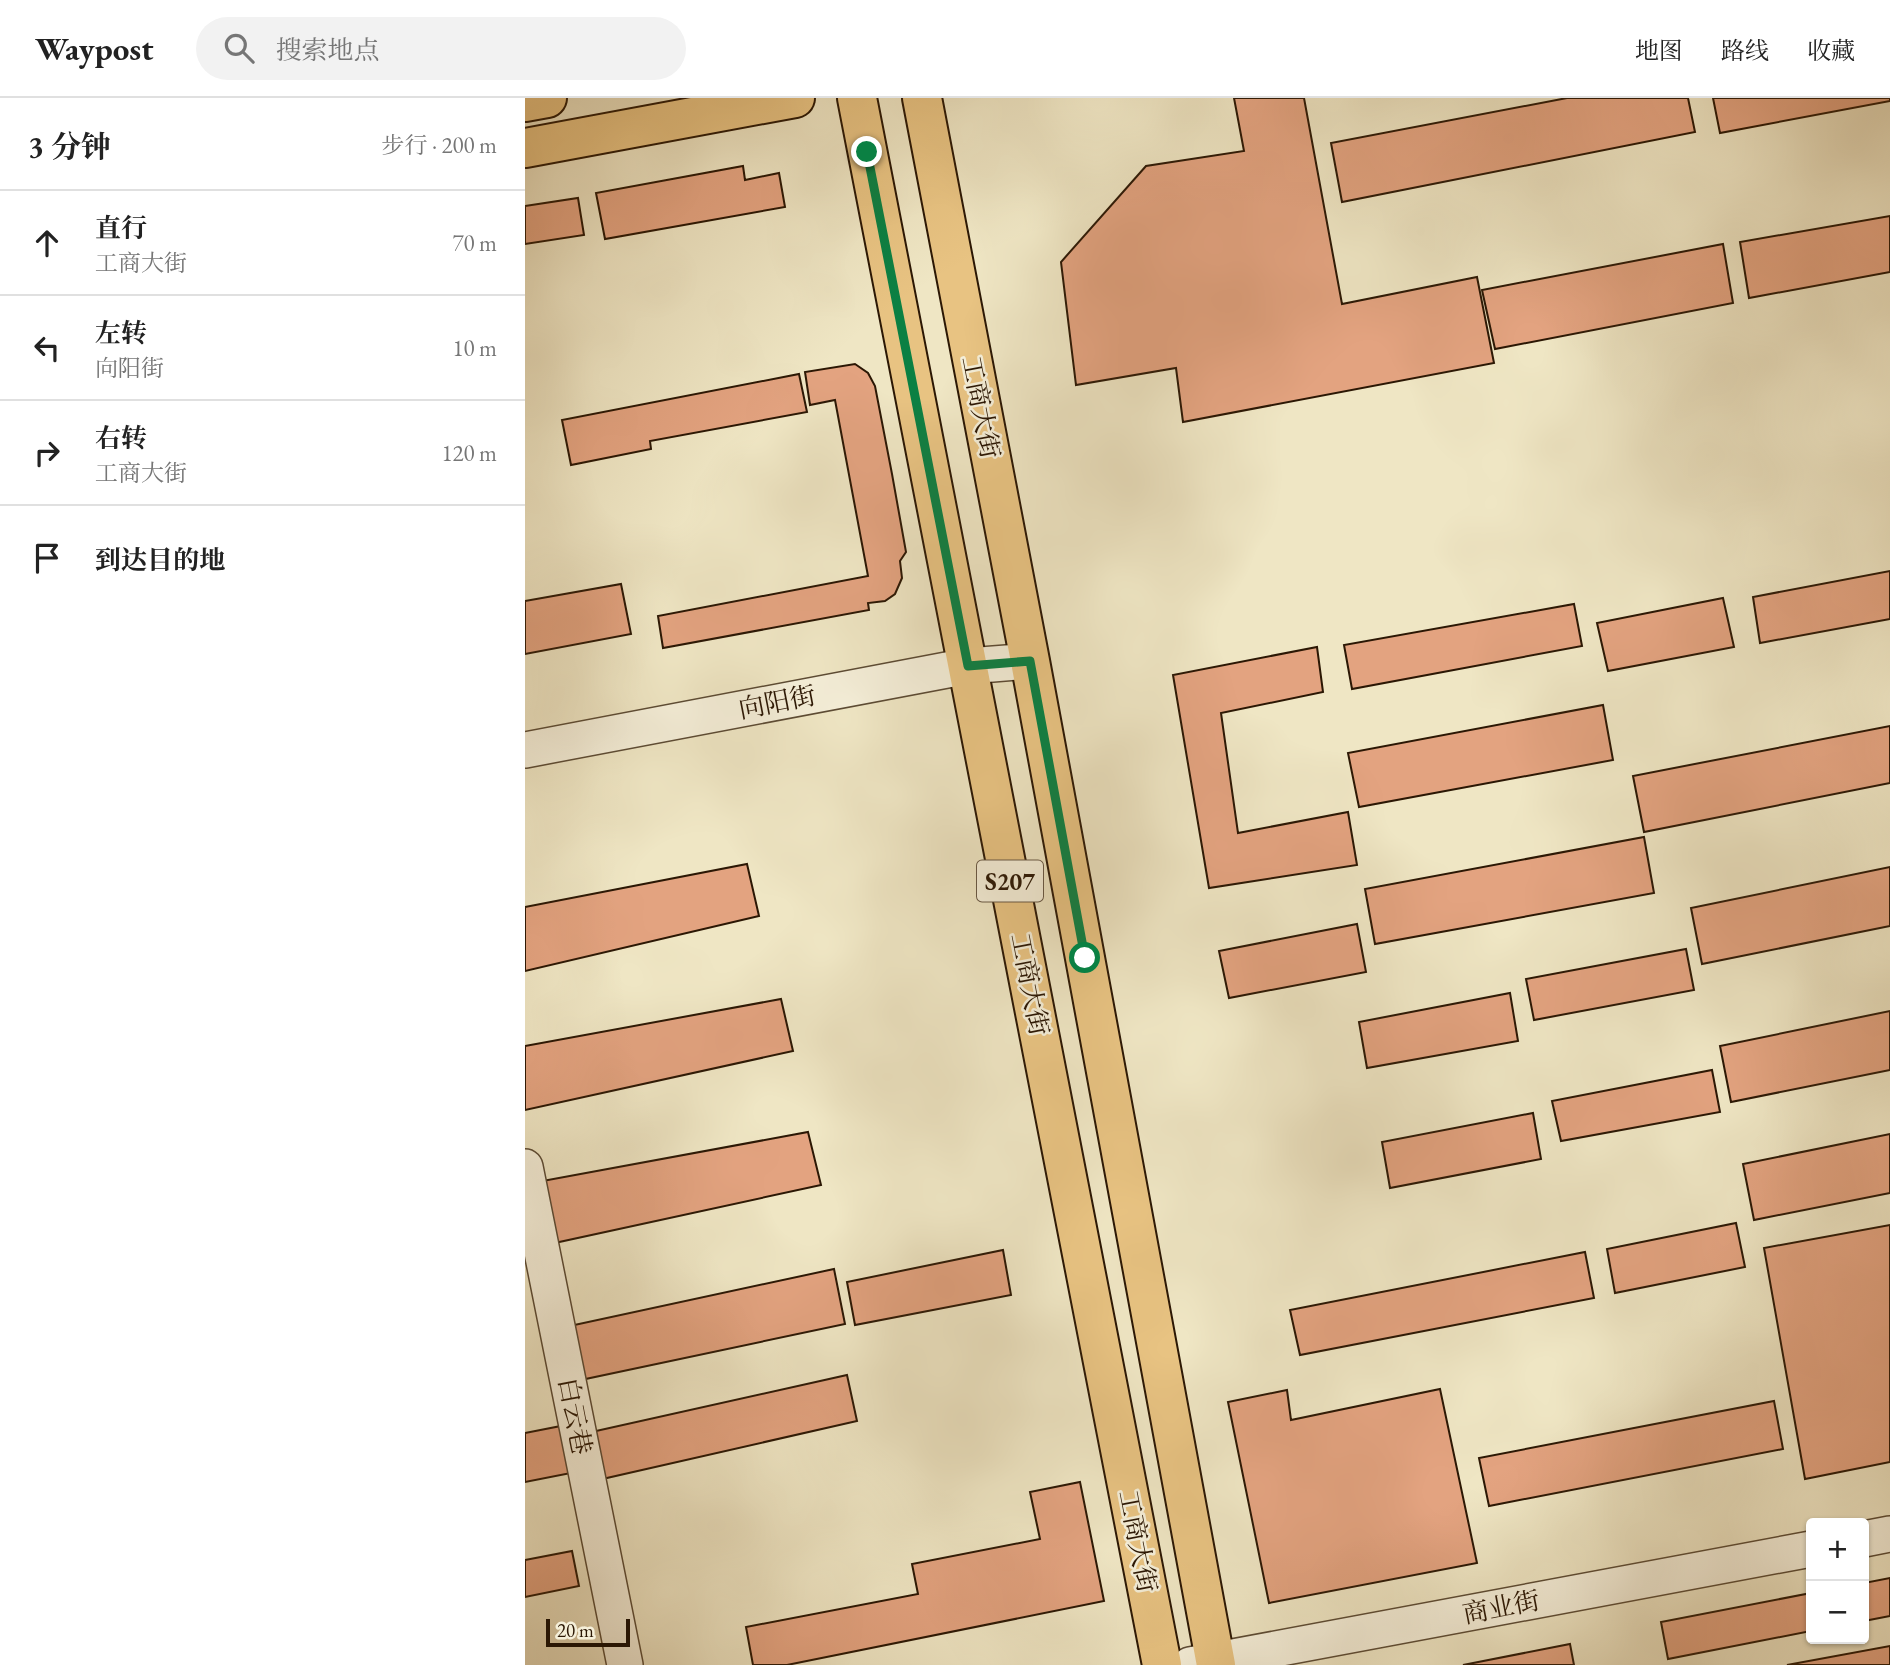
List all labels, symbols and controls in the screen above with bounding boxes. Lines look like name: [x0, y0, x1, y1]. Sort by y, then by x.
search box: [196, 17, 686, 80]
text: Waypost: [35, 27, 154, 70]
icon: search: [220, 29, 258, 67]
text: 搜索地点: [276, 33, 380, 67]
text: 地图: [1635, 35, 1683, 66]
text: 路线: [1721, 35, 1769, 66]
text: 收藏: [1807, 35, 1855, 66]
text: 3 分钟: [28, 127, 111, 166]
text: 步行 · 200 m: [382, 130, 497, 160]
route end: [851, 136, 882, 167]
text: 直行: [95, 211, 147, 245]
icon: ahead: [28, 224, 66, 262]
text: 70 m: [452, 228, 497, 258]
text: 工商大街: [95, 248, 187, 278]
text: 左转: [95, 316, 147, 350]
icon: left: [28, 329, 66, 367]
text: 10 m: [452, 333, 497, 363]
text: 向阳街: [95, 353, 164, 383]
street label: 工商大街: [954, 353, 1008, 461]
text: 右转: [95, 421, 147, 455]
icon: right: [28, 434, 66, 472]
text: 120 m: [441, 438, 497, 468]
text: 工商大街: [95, 458, 187, 488]
icon: arrive: [28, 539, 66, 577]
text: 到达目的地: [95, 543, 225, 577]
street label: 向阳街: [735, 678, 819, 726]
road number: S207: [977, 860, 1043, 902]
street label: 工商大街: [1003, 930, 1057, 1038]
route start: [1069, 942, 1100, 973]
street label: 白云巷: [551, 1374, 599, 1458]
street label: 工商大街: [1111, 1487, 1165, 1595]
map controls: [1806, 1518, 1869, 1644]
button: +: [1806, 1518, 1869, 1581]
button: −: [1806, 1581, 1869, 1644]
street label: 商业街: [1459, 1583, 1543, 1631]
scale bar: [546, 1616, 630, 1648]
text: 20 m: [557, 1618, 594, 1643]

